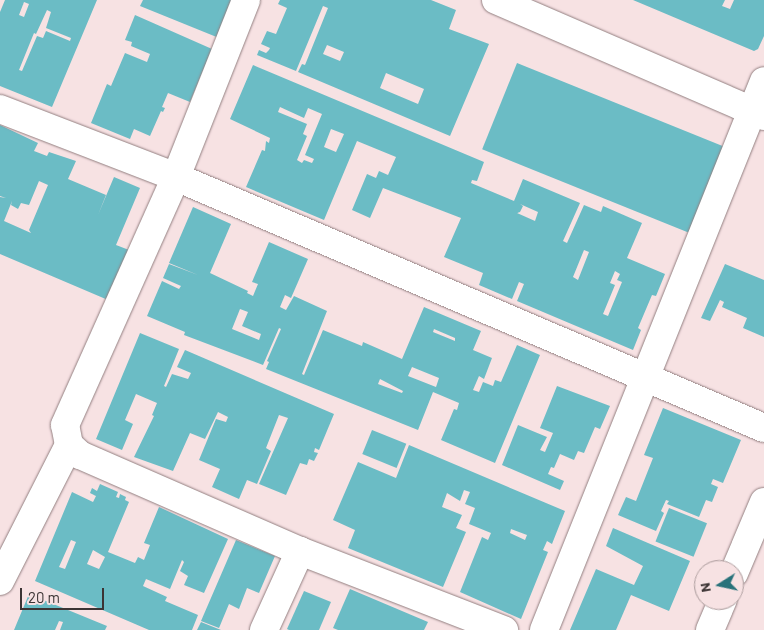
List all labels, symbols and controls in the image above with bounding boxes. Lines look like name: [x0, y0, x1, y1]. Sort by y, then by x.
north arrow: [694, 560, 744, 610]
scale bar: [22, 578, 106, 610]
text: N: [696, 581, 714, 594]
text: 20 m: [28, 588, 60, 606]

